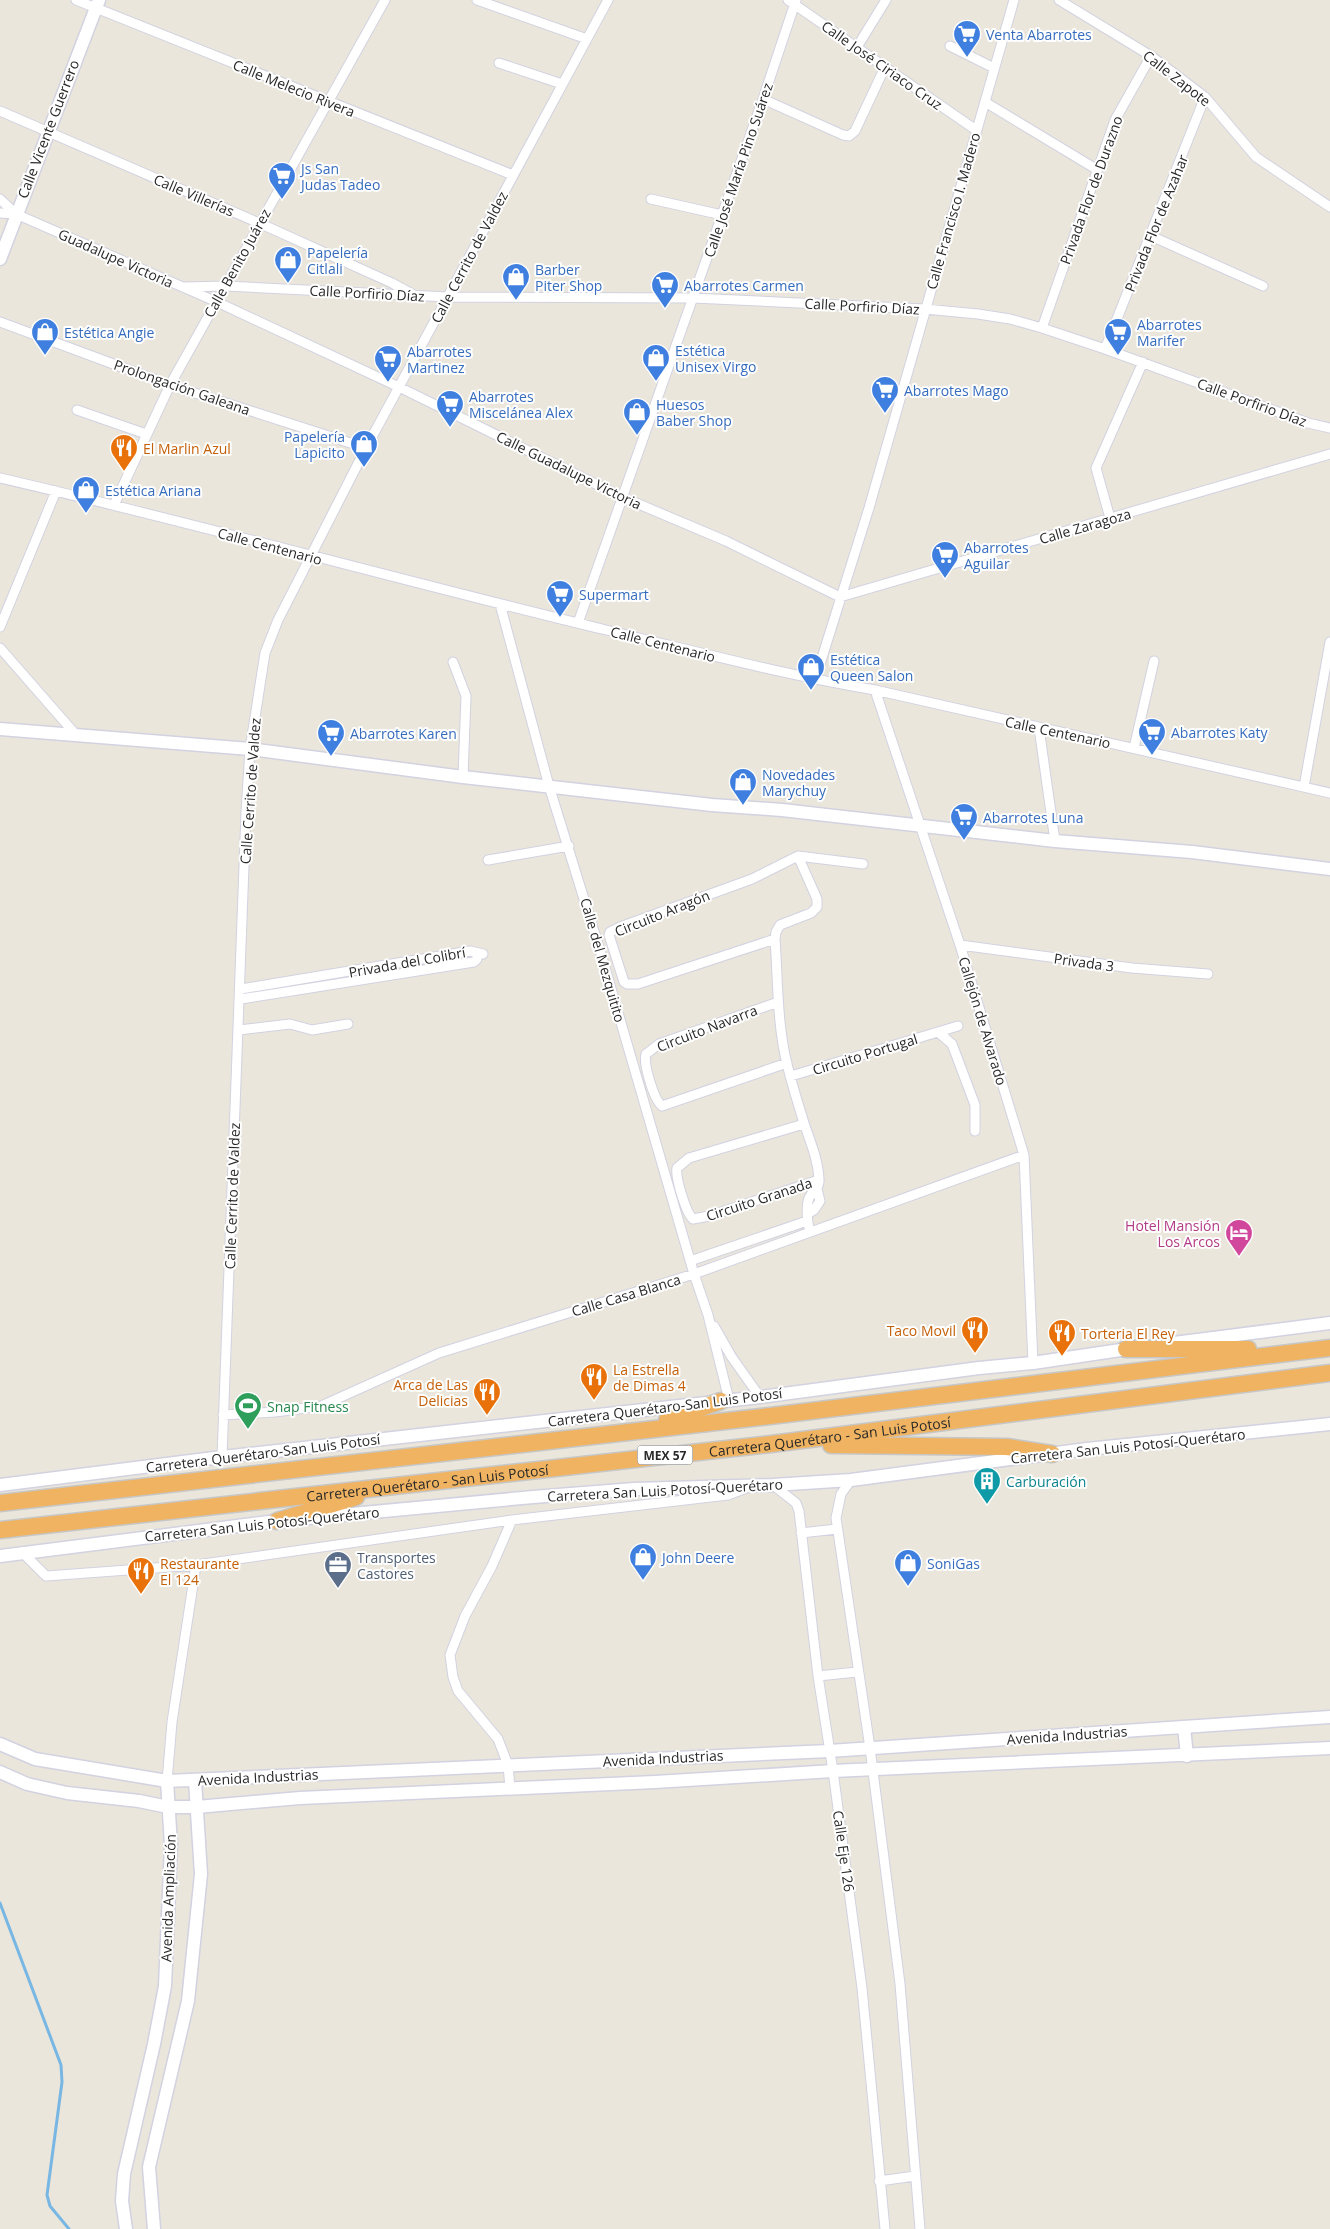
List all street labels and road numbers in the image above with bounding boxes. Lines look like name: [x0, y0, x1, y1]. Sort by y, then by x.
street label: Calle José Ciriaco Cruz: [818, 16, 947, 114]
street label: Calle Zapote: [1139, 46, 1215, 110]
street label: Calle Melecio Rivera: [230, 55, 358, 121]
street label: Calle Vicente Guerrero: [13, 57, 83, 201]
street label: Calle José María Pino Suárez: [699, 80, 777, 260]
street label: Privada Flor de Durazno: [1055, 113, 1127, 267]
street label: Calle Francisco I. Madero: [921, 130, 985, 292]
street label: Privada Flor de Azahar: [1120, 151, 1192, 294]
street label: Calle Villerías: [151, 170, 237, 221]
street label: Calle Cerrito de Valdez: [426, 187, 512, 326]
street label: Calle Benito Juárez: [199, 205, 275, 321]
street label: Guadalupe Victoria: [55, 224, 177, 292]
street label: Calle Porfirio Díaz: [309, 280, 426, 306]
street label: Calle Porfirio Díaz: [804, 293, 921, 319]
street label: Prolongación Galeana: [111, 355, 253, 419]
street label: Calle Porfirio Díaz: [1195, 373, 1310, 431]
street label: Calle Guadalupe Victoria: [493, 427, 645, 513]
street label: Calle Zaragoza: [1037, 504, 1133, 548]
street label: Calle Centenario: [216, 523, 324, 569]
street label: Calle Centenario: [609, 622, 717, 666]
street label: Calle Centenario: [1004, 712, 1112, 752]
street label: Calle Cerrito de Valdez: [235, 717, 265, 865]
street label: Circuito Aragón: [612, 885, 712, 941]
street label: Calle del Mezquitito: [576, 896, 630, 1024]
street label: Privada del Colibrí: [347, 942, 467, 982]
street label: Privada 3: [1053, 948, 1115, 976]
street label: Callejón de Alvarado: [954, 954, 1012, 1088]
street label: Circuito Navarra: [654, 1000, 760, 1056]
street label: Circuito Portugal: [810, 1029, 920, 1079]
street label: Calle Cerrito de Valdez: [220, 1122, 244, 1270]
street label: Circuito Granada: [704, 1173, 814, 1225]
street label: Calle Casa Blanca: [569, 1269, 683, 1321]
street label: Carretera Querétaro-San Luis Potosí: [547, 1383, 784, 1431]
street label: Carretera Querétaro - San Luis Potosí: [708, 1412, 952, 1460]
street label: Carretera San Luis Potosí-Querétaro: [1010, 1424, 1246, 1468]
street label: Carretera Querétaro-San Luis Potosí: [145, 1429, 382, 1477]
road number: MEX 57: [638, 1446, 692, 1464]
street label: Carretera Querétaro - San Luis Potosí: [305, 1459, 550, 1505]
street label: Carretera San Luis Potosí-Querétaro: [547, 1474, 783, 1506]
street label: Carretera San Luis Potosí-Querétaro: [144, 1502, 380, 1546]
street label: Avenida Industrias: [1006, 1721, 1128, 1749]
street label: Avenida Industrias: [602, 1745, 724, 1771]
street label: Avenida Industrias: [197, 1764, 319, 1790]
street label: Calle Eje 126: [829, 1809, 859, 1893]
street label: Avenida Ampliación: [156, 1834, 180, 1962]

